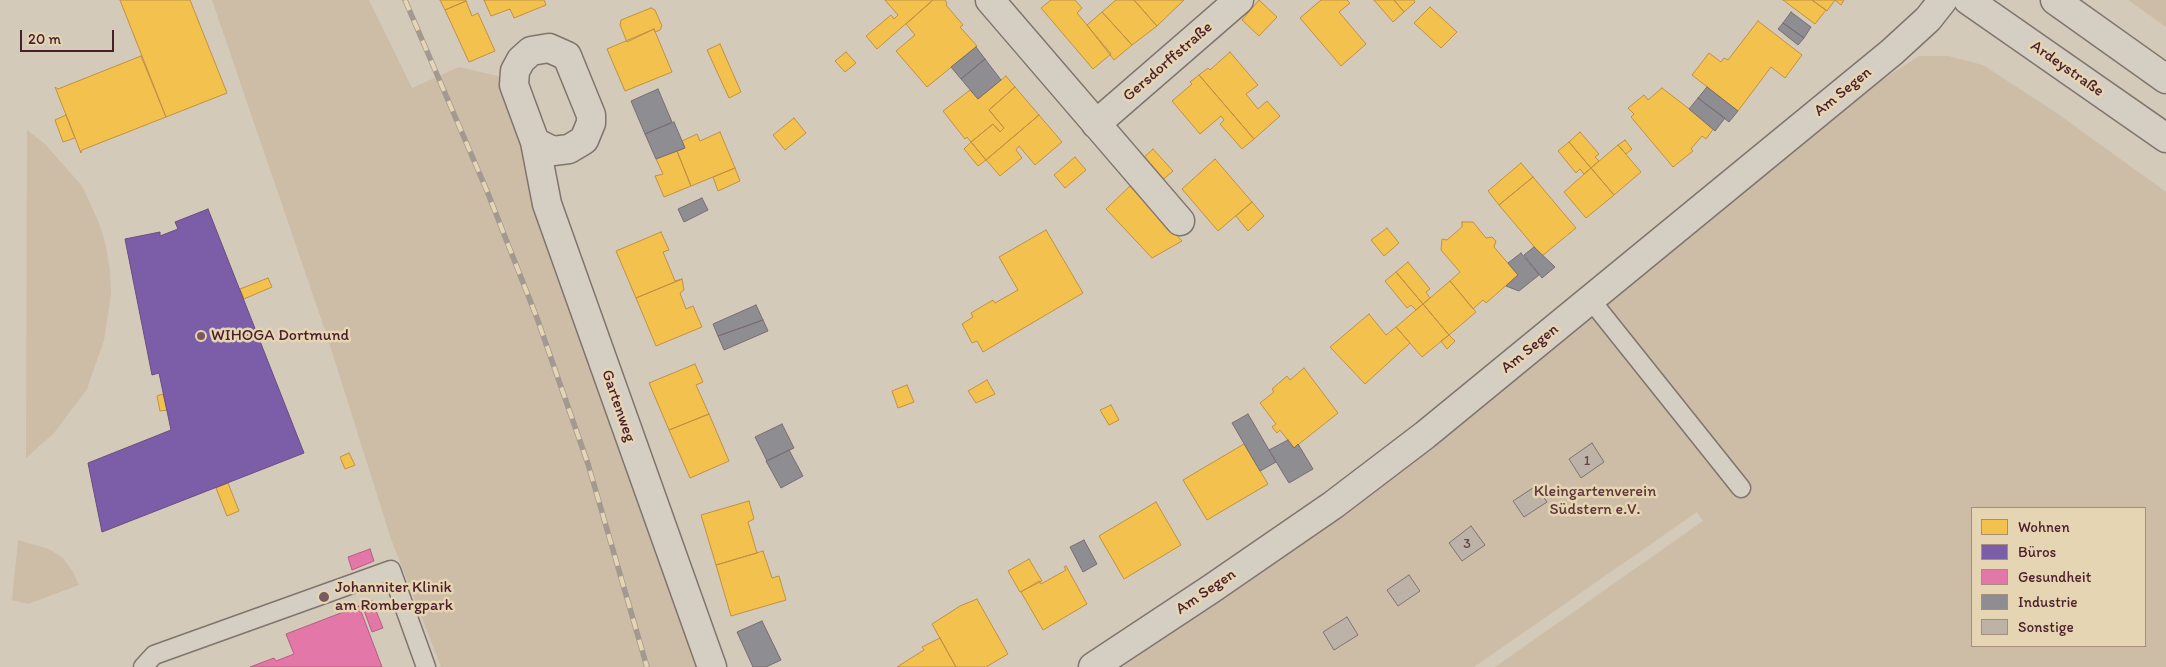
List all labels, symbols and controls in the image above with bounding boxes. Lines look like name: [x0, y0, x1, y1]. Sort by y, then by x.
street label: Gersdorffstraße: [1119, 18, 1217, 106]
scale bar: [22, 20, 116, 52]
text: 20 m: [28, 30, 61, 48]
street label: Ardeystraße: [2027, 37, 2107, 101]
street label: Am Segen: [1810, 63, 1876, 121]
street label: Am Segen: [1497, 320, 1563, 378]
place label: WIHOGA Dortmund: [211, 326, 349, 346]
marker: WIHOGA Dortmund: [195, 330, 207, 342]
street label: Gartenweg: [597, 367, 639, 445]
house number: 1: [1584, 453, 1590, 469]
park label: Kleingartenverein Südstern e.V.: [1534, 482, 1656, 520]
legend: [1971, 507, 2146, 647]
text: Wohnen: [2018, 518, 2070, 536]
house number: 3: [1463, 536, 1471, 552]
text: Büros: [2018, 543, 2056, 561]
street label: Am Segen: [1172, 565, 1240, 619]
text: Gesundheit: [2018, 568, 2091, 586]
place label: Johanniter Klinik am Rombergpark: [335, 578, 453, 616]
marker: Johanniter Klinik am Rombergpark: [317, 590, 331, 604]
text: Industrie: [2018, 593, 2078, 611]
text: Sonstige: [2018, 618, 2074, 636]

